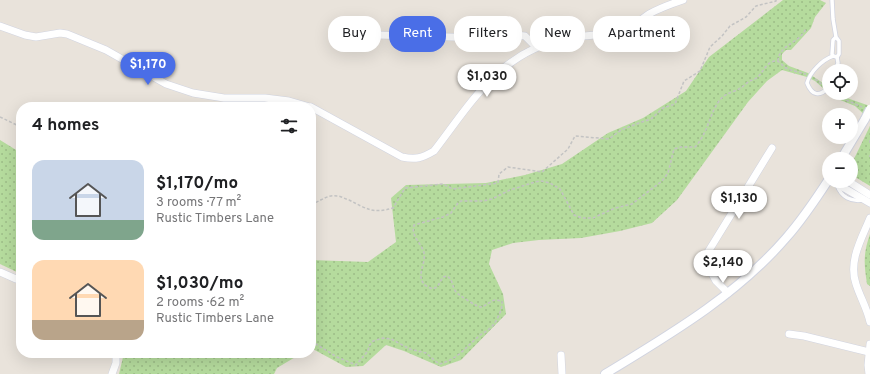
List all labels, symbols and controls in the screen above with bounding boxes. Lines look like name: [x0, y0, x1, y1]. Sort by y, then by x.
chip: Buy: [328, 16, 381, 52]
chip: Rent: [389, 16, 446, 52]
chip: Filters: [454, 16, 522, 52]
chip: New: [530, 16, 585, 52]
chip: Apartment: [593, 16, 690, 52]
pin: $1,170: [115, 52, 181, 86]
text: $1,170: [129, 57, 167, 73]
pin: $1,030: [454, 64, 520, 98]
map controls: [822, 64, 858, 188]
button: locate: [822, 64, 858, 100]
text: $1,030: [466, 69, 508, 85]
button: +: [822, 108, 858, 144]
text: 4 homes: [32, 115, 99, 137]
icon: filters: [278, 115, 300, 137]
button: −: [822, 152, 858, 188]
text: $1,170/mo: [156, 173, 238, 195]
icon: home: [64, 176, 112, 224]
pin: $1,130: [706, 186, 772, 220]
text: $1,130: [720, 191, 758, 207]
text: 3 rooms · 77 m²: [156, 195, 241, 211]
text: Rustic Timbers Lane: [156, 211, 274, 227]
pin: $2,140: [690, 250, 756, 284]
text: $2,140: [702, 255, 744, 271]
text: $1,030/mo: [156, 273, 243, 295]
icon: home: [64, 276, 112, 324]
text: 2 rooms · 62 m²: [156, 295, 244, 311]
text: Rustic Timbers Lane: [156, 311, 274, 327]

